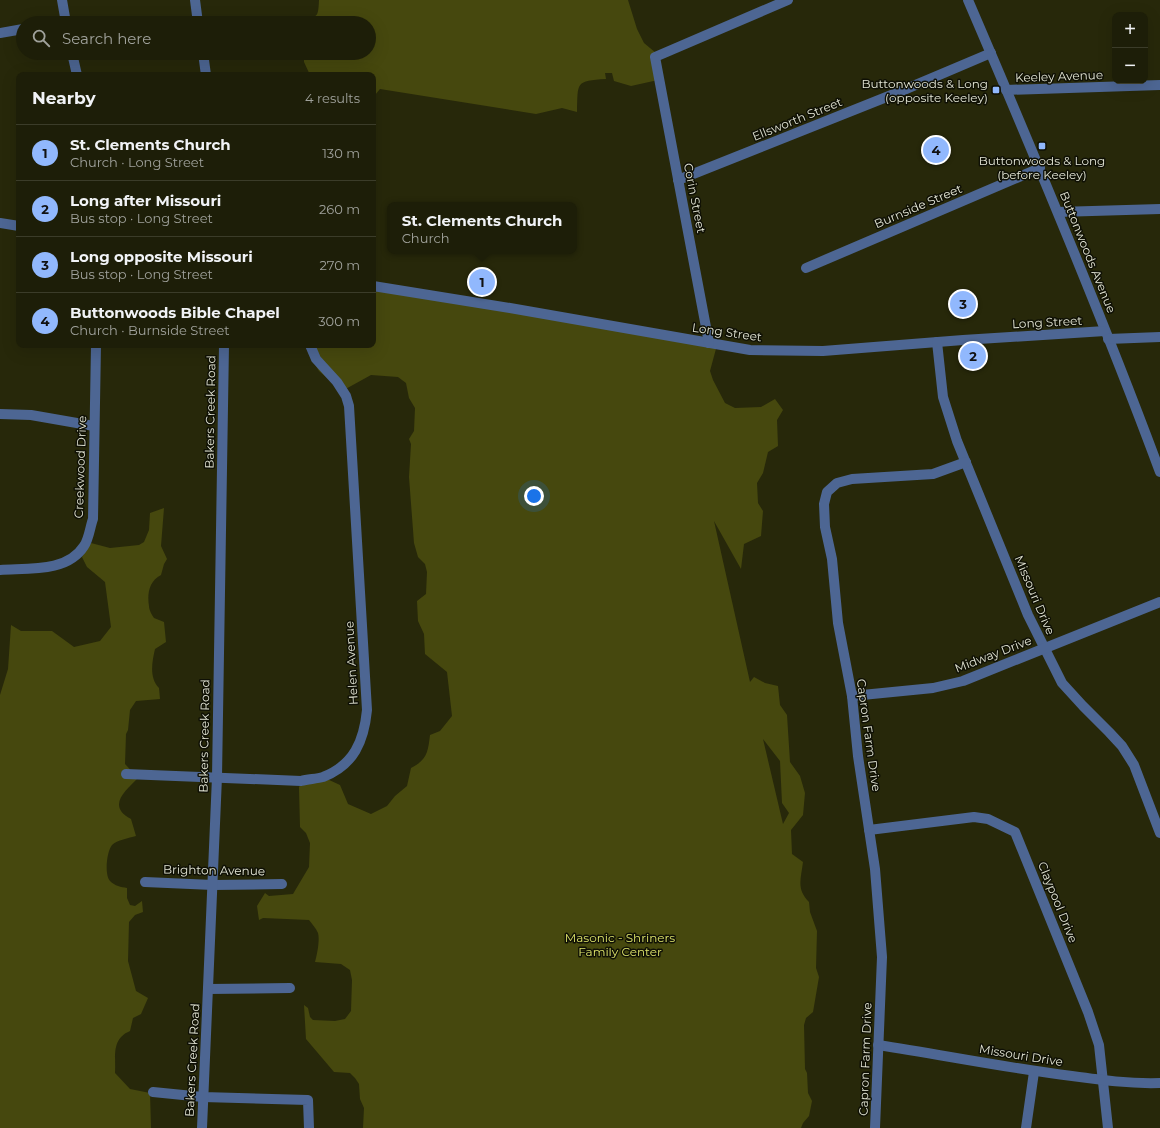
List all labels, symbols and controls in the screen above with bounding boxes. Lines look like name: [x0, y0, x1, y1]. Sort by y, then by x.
map controls: [1112, 12, 1148, 84]
button: +: [1112, 12, 1148, 48]
search box: [16, 16, 376, 60]
icon: search: [30, 27, 52, 49]
text: Search here: [62, 29, 151, 48]
button: −: [1112, 48, 1148, 84]
street label: Keeley Avenue: [1015, 67, 1103, 85]
place label: Buttonwoods & Long (opposite Keeley): [861, 76, 988, 105]
marker: Buttonwoods & Long (opposite Keeley): [991, 85, 1001, 95]
text: Nearby: [32, 88, 96, 108]
text: 4 results: [305, 90, 360, 106]
street label: Ellsworth Street: [750, 94, 844, 144]
text: St. Clements Church: [70, 135, 231, 154]
pin: 4: [923, 135, 949, 165]
marker: Buttonwoods & Long (before Keeley): [1037, 141, 1047, 151]
text: 1: [42, 145, 48, 161]
text: 130 m: [322, 145, 360, 161]
place label: Buttonwoods & Long (before Keeley): [979, 153, 1105, 182]
text: Church · Long Street: [70, 154, 204, 170]
street label: Corin Street: [681, 162, 709, 235]
street label: Burnside Street: [872, 181, 964, 231]
street label: Buttonwoods Avenue: [1057, 189, 1119, 315]
text: Long after Missouri: [70, 191, 221, 210]
text: 2: [41, 201, 49, 217]
text: 260 m: [319, 201, 360, 217]
popup: [387, 202, 577, 254]
text: Bus stop · Long Street: [70, 210, 213, 226]
text: St. Clements Church: [402, 211, 562, 230]
text: Church: [402, 230, 449, 246]
text: Long opposite Missouri: [70, 247, 253, 266]
text: 3: [41, 257, 49, 273]
text: 270 m: [319, 257, 360, 273]
text: Bus stop · Long Street: [70, 266, 213, 282]
pin: 1: [469, 267, 495, 297]
pin: 3: [950, 289, 976, 319]
text: Buttonwoods Bible Chapel: [70, 303, 280, 322]
text: 4: [41, 313, 49, 329]
text: 300 m: [318, 313, 360, 329]
street label: Long Street: [1012, 313, 1083, 331]
street label: Long Street: [691, 320, 763, 344]
text: Church · Burnside Street: [70, 322, 230, 338]
pin: 2: [960, 341, 986, 371]
street label: Bakers Creek Road: [202, 355, 218, 469]
street label: Creekwood Drive: [71, 415, 89, 519]
your location: [524, 486, 544, 506]
street label: Missouri Drive: [1012, 553, 1058, 637]
street label: Helen Avenue: [341, 621, 361, 705]
street label: Midway Drive: [952, 632, 1034, 676]
street label: Capron Farm Drive: [854, 678, 884, 792]
street label: Bakers Creek Road: [196, 679, 212, 793]
street label: Claypool Drive: [1035, 859, 1081, 945]
street label: Brighton Avenue: [163, 862, 265, 878]
park label: Masonic - Shriners Family Center: [565, 930, 675, 959]
street label: Capron Farm Drive: [856, 1002, 874, 1116]
street label: Bakers Creek Road: [182, 1003, 202, 1117]
street label: Missouri Drive: [978, 1041, 1064, 1069]

